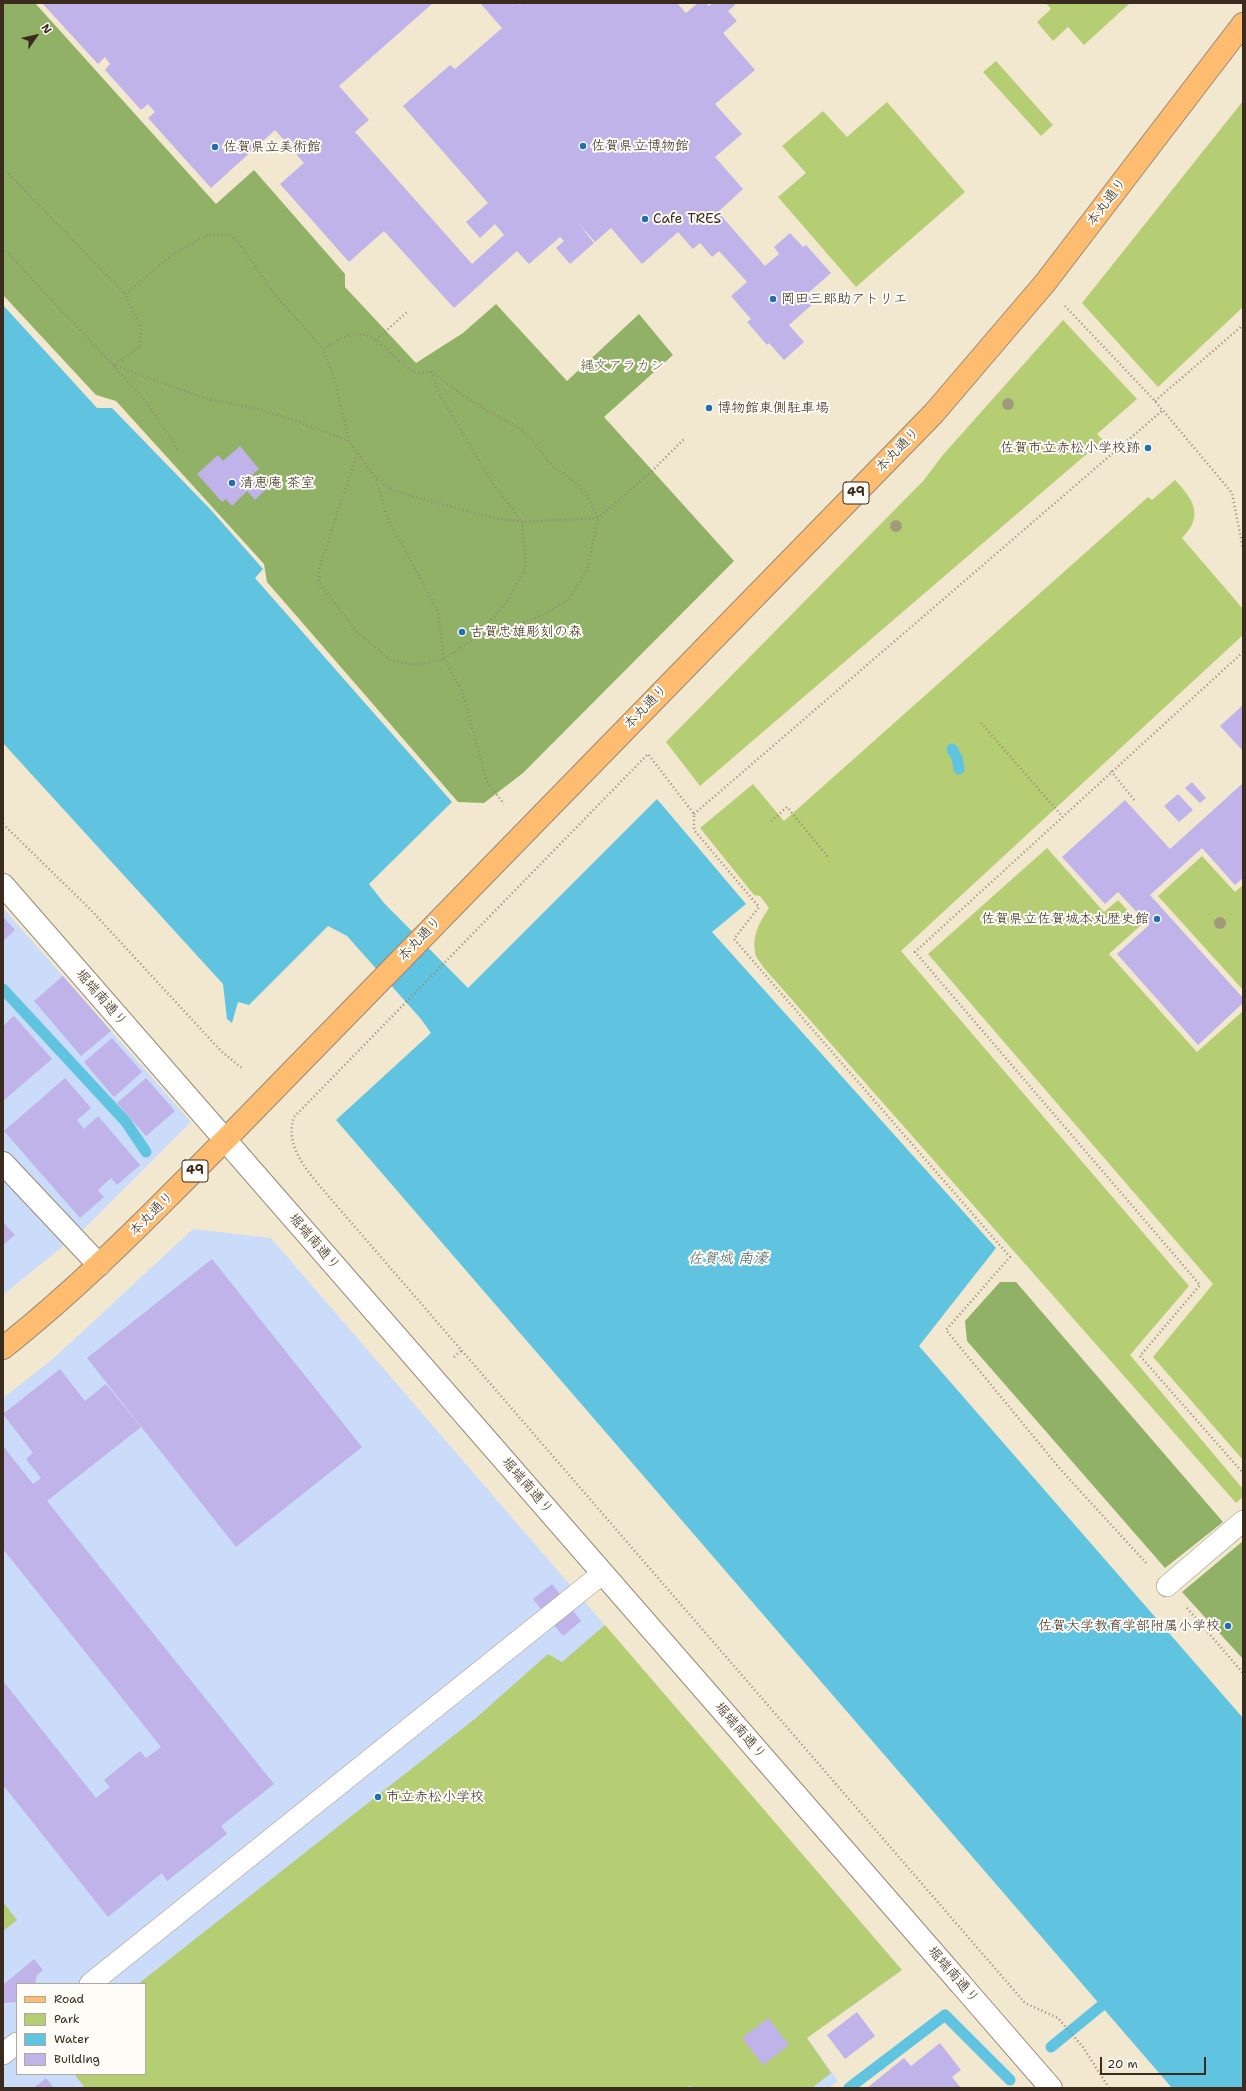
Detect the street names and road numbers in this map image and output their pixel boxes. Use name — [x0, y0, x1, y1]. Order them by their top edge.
street label: 本丸通り — [1083, 175, 1131, 229]
street label: 本丸通り — [873, 424, 923, 476]
road number: 49 — [843, 482, 869, 504]
street label: 本丸通り — [621, 681, 671, 733]
street label: 本丸通り — [395, 913, 445, 965]
street label: 堀端南通り — [72, 966, 130, 1030]
road number: 49 — [182, 1160, 208, 1182]
street label: 本丸通り — [126, 1188, 178, 1240]
street label: 堀端南通り — [285, 1210, 343, 1274]
street label: 堀端南通り — [498, 1454, 556, 1518]
street label: 堀端南通り — [711, 1699, 769, 1763]
street label: 堀端南通り — [924, 1943, 982, 2007]

